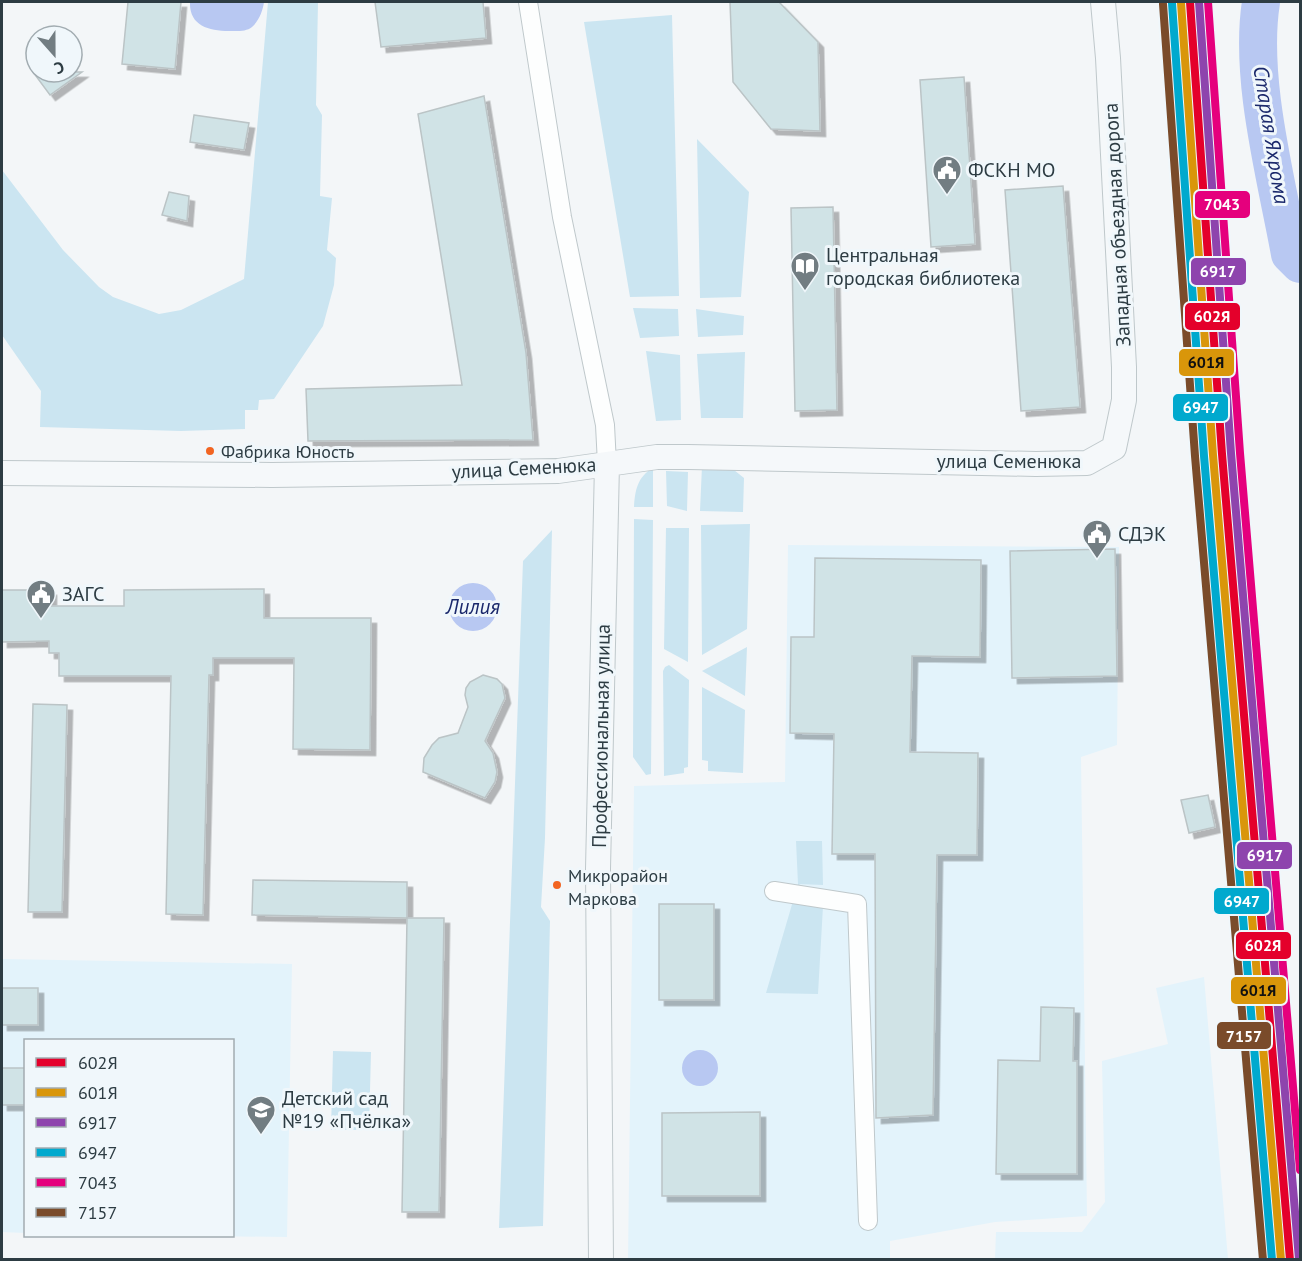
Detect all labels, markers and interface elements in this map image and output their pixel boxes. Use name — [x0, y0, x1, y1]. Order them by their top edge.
north arrow — [24, 24, 84, 84]
text: С — [52, 57, 67, 79]
water label: Старая Яхрома — [1247, 64, 1296, 207]
street label: Западная объездная дорога — [1098, 102, 1136, 348]
public building icon: ФСКН МО — [931, 154, 963, 196]
place label: ФСКН МО — [968, 157, 1056, 183]
line badge: 7043 — [1194, 190, 1251, 219]
text: 7043 — [1204, 194, 1240, 214]
place label: Центральная городская библиотека — [826, 242, 1020, 291]
library icon: Центральная городская библиотека — [789, 250, 821, 292]
line badge: 6917 — [1190, 257, 1247, 286]
text: 6917 — [1200, 261, 1236, 281]
line badge: 602Я — [1184, 302, 1241, 331]
text: 602Я — [1194, 306, 1230, 326]
line badge: 601Я — [1178, 348, 1235, 377]
text: 601Я — [1188, 352, 1224, 372]
line badge: 6947 — [1172, 393, 1229, 422]
text: 6947 — [1183, 397, 1219, 417]
place label: Фабрика Юность — [221, 440, 354, 463]
marker: Фабрика Юность — [204, 445, 216, 457]
street label: улица Семенюка — [937, 448, 1081, 474]
street label: улица Семенюка — [451, 451, 597, 485]
public building icon: СДЭК — [1081, 518, 1113, 560]
place label: СДЭК — [1118, 521, 1166, 547]
public building icon: ЗАГС — [25, 578, 57, 620]
place label: ЗАГС — [62, 581, 104, 607]
water label: Лилия — [445, 593, 500, 620]
street label: Профессиональная улица — [586, 624, 616, 848]
line badge: 6917 — [1236, 841, 1293, 870]
text: 6917 — [1247, 845, 1283, 865]
place label: Микрорайон Маркова — [568, 864, 668, 910]
marker: Микрорайон Маркова — [551, 879, 563, 891]
line badge: 6947 — [1213, 887, 1270, 915]
text: 6947 — [1224, 891, 1260, 911]
line badge: 602Я — [1235, 931, 1292, 960]
text: 602Я — [1245, 935, 1281, 955]
line badge: 601Я — [1230, 976, 1287, 1005]
text: 601Я — [1240, 980, 1276, 1000]
line badge: 7157 — [1216, 1021, 1272, 1050]
text: 7157 — [1226, 1026, 1262, 1046]
legend — [24, 1039, 234, 1237]
text: 602Я — [78, 1051, 118, 1074]
text: 601Я — [78, 1081, 118, 1104]
place label: Детский сад №19 «Пчёлка» — [282, 1085, 411, 1134]
school or university icon: Детский сад №19 «Пчёлка» — [245, 1094, 277, 1136]
text: 6917 — [78, 1111, 117, 1134]
text: 6947 — [78, 1141, 117, 1164]
text: 7043 — [78, 1171, 117, 1194]
text: 7157 — [78, 1201, 117, 1224]

